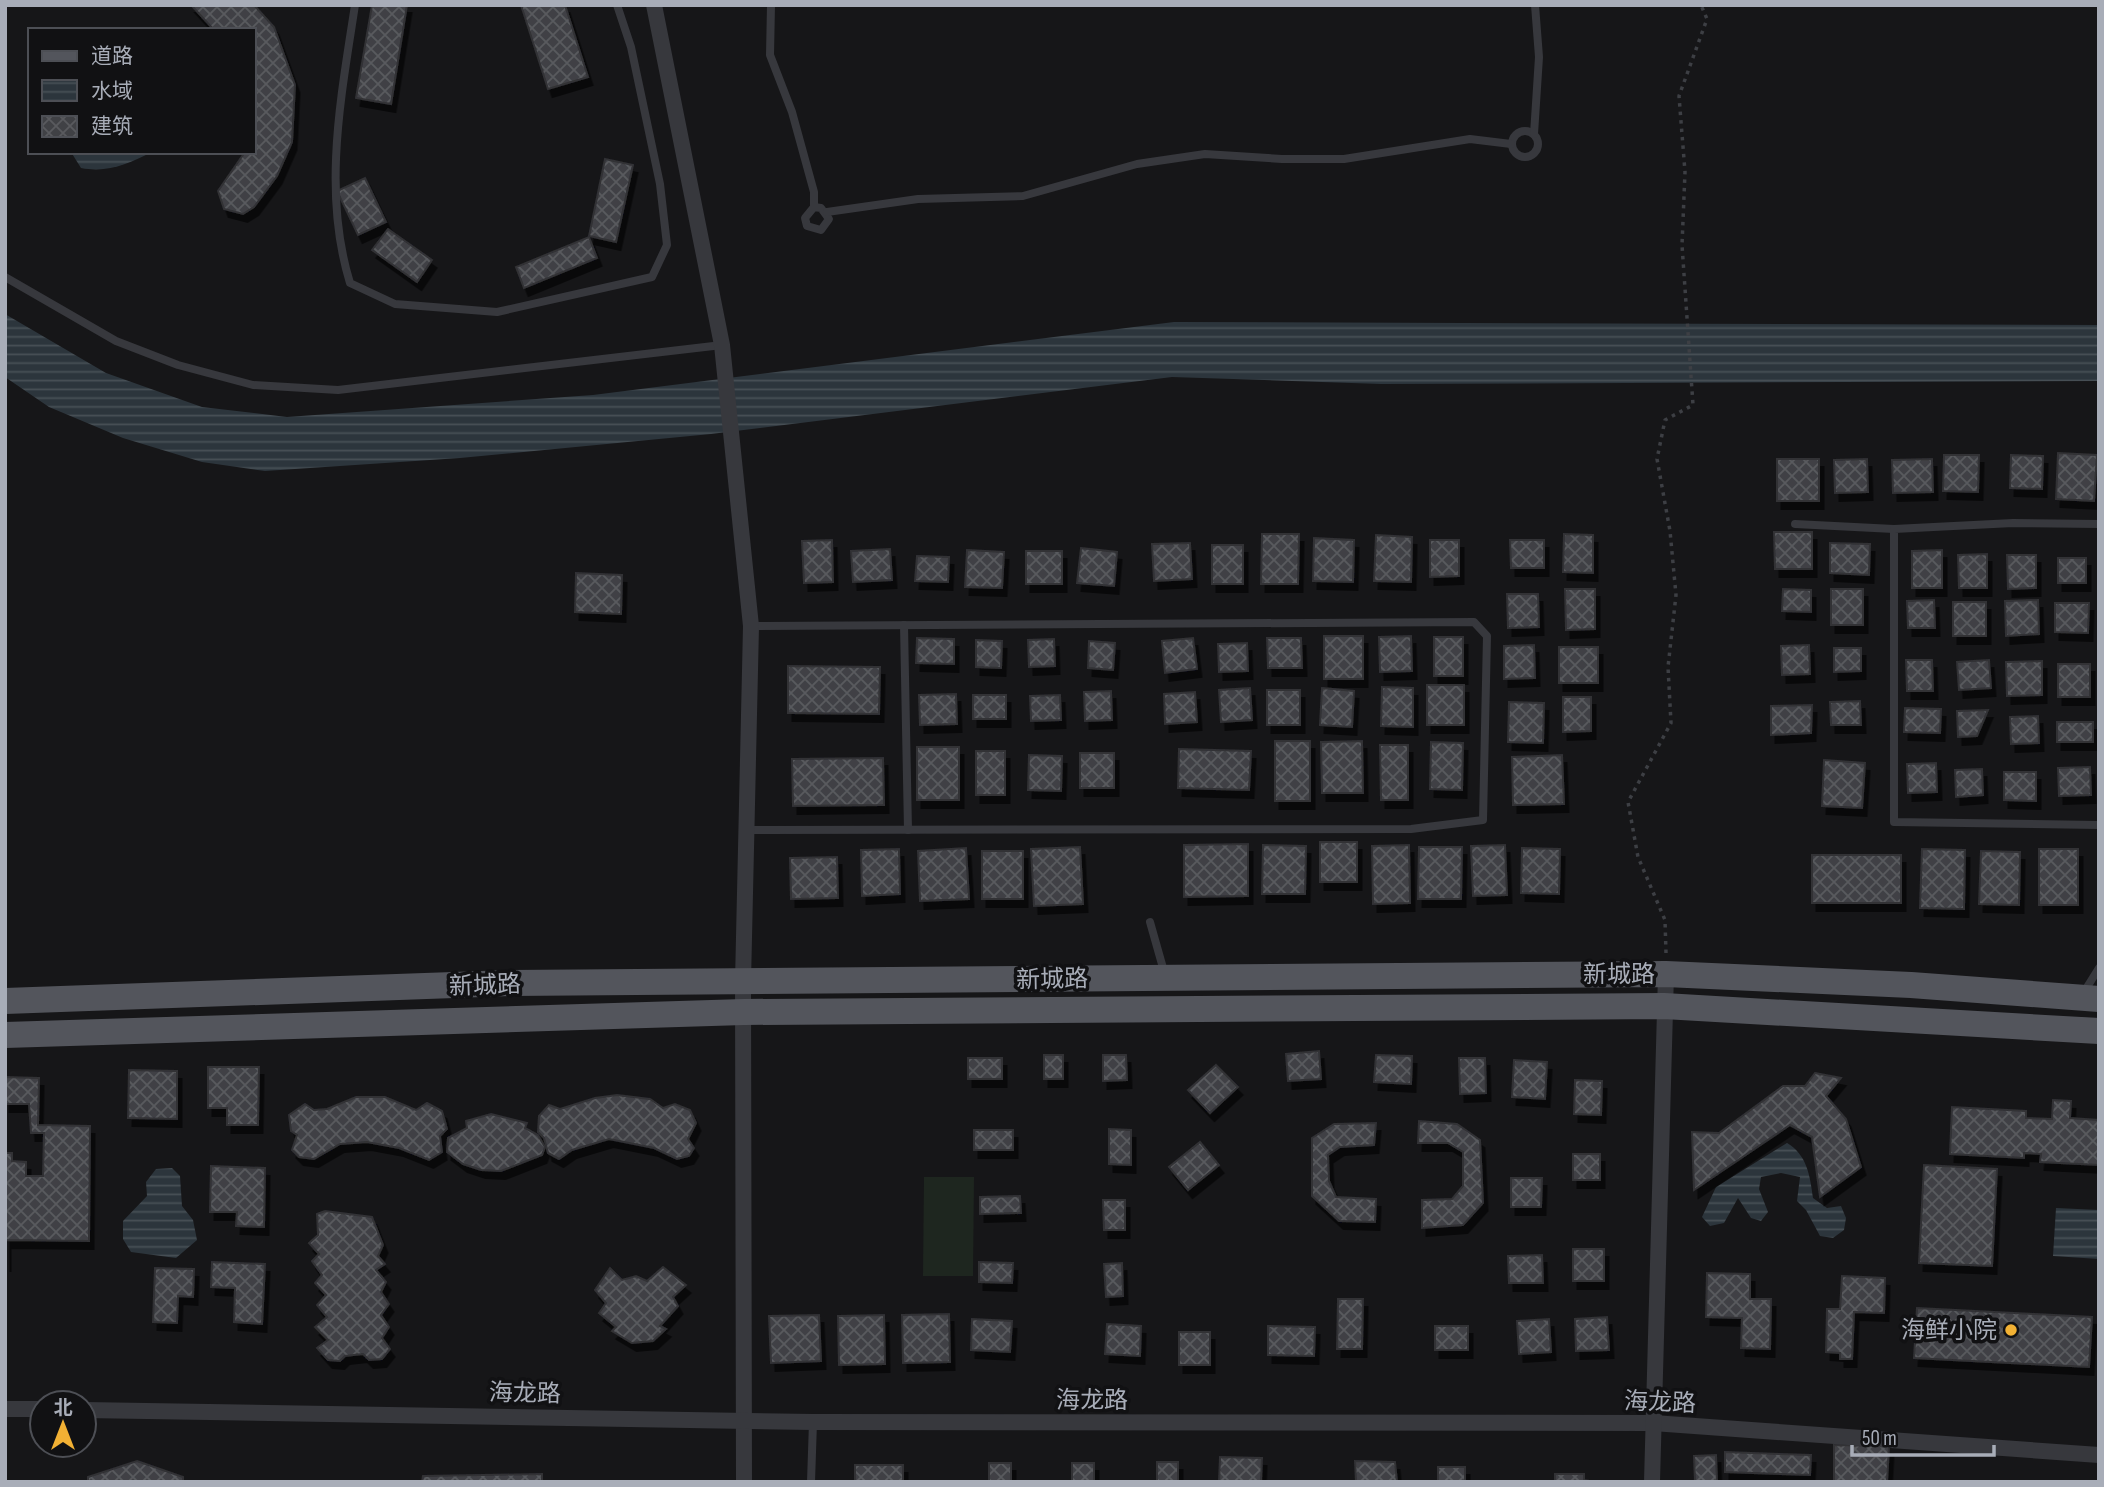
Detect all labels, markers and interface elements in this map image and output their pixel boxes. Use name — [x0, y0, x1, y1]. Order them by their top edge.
legend — [28, 28, 256, 154]
text: 道路 — [91, 44, 133, 69]
text: 水域 — [91, 79, 133, 104]
text: 建筑 — [91, 114, 133, 139]
street label: 新城路 — [1583, 960, 1655, 989]
street label: 新城路 — [1016, 964, 1088, 995]
street label: 新城路 — [449, 970, 522, 1001]
place label: 海鲜小院 — [1901, 1316, 1997, 1345]
marker: 海鲜小院 — [2003, 1322, 2019, 1338]
street label: 海龙路 — [489, 1378, 561, 1409]
street label: 海龙路 — [1056, 1386, 1128, 1415]
street label: 海龙路 — [1623, 1387, 1696, 1418]
north arrow — [28, 1389, 98, 1459]
text: 北 — [53, 1397, 73, 1420]
scale bar — [1852, 1414, 1994, 1458]
text: 50 m — [1862, 1426, 1897, 1451]

